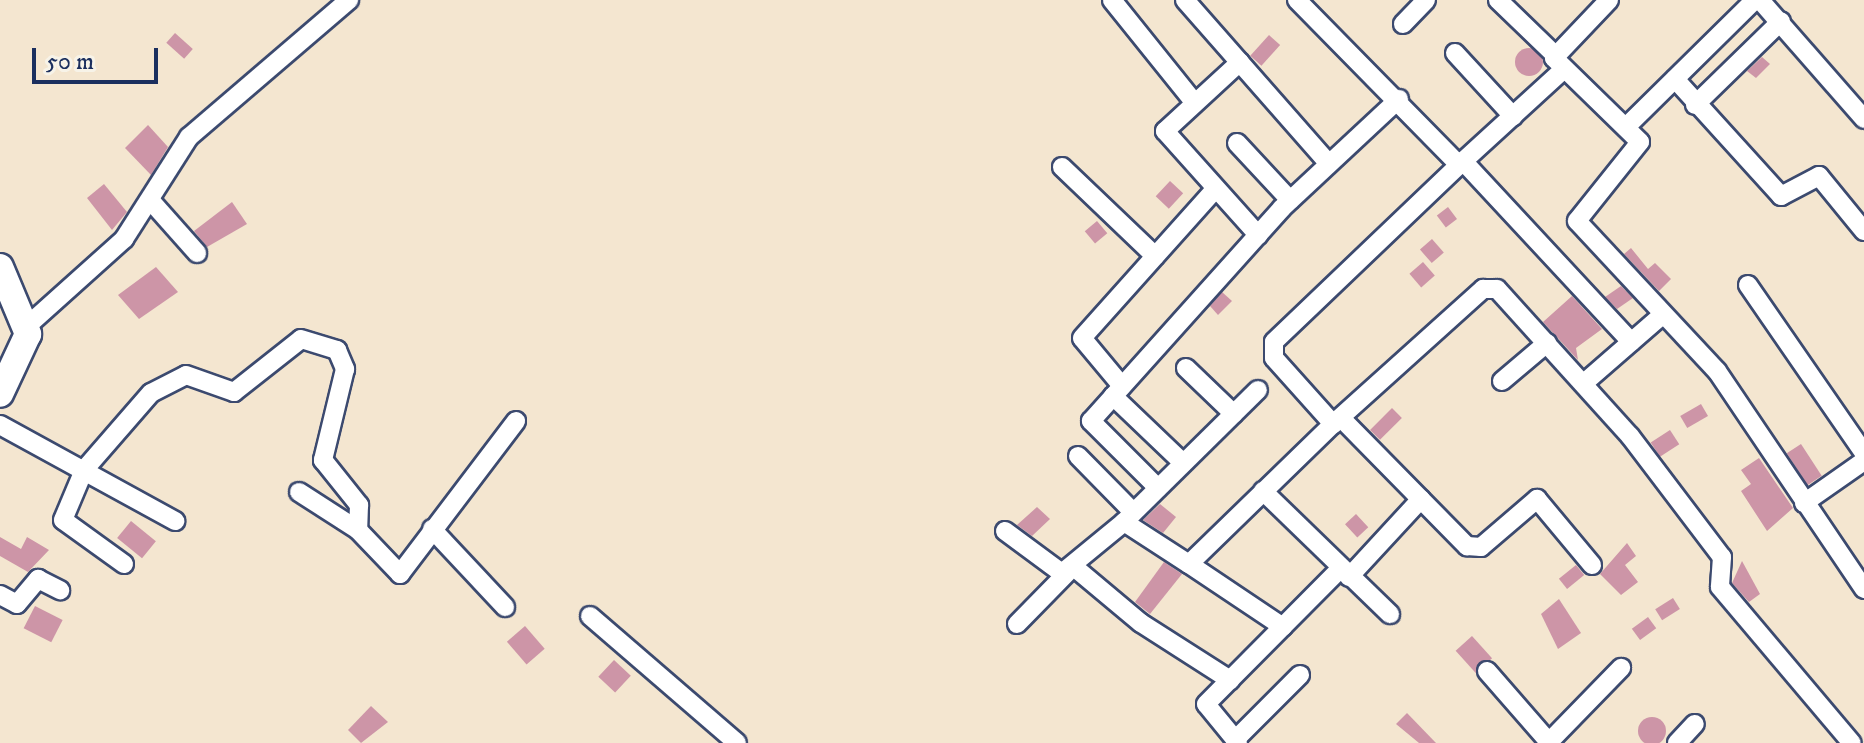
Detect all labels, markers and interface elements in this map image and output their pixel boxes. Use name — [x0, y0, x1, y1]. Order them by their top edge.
scale bar — [36, 32, 162, 82]
text: 50 m — [46, 47, 94, 77]

